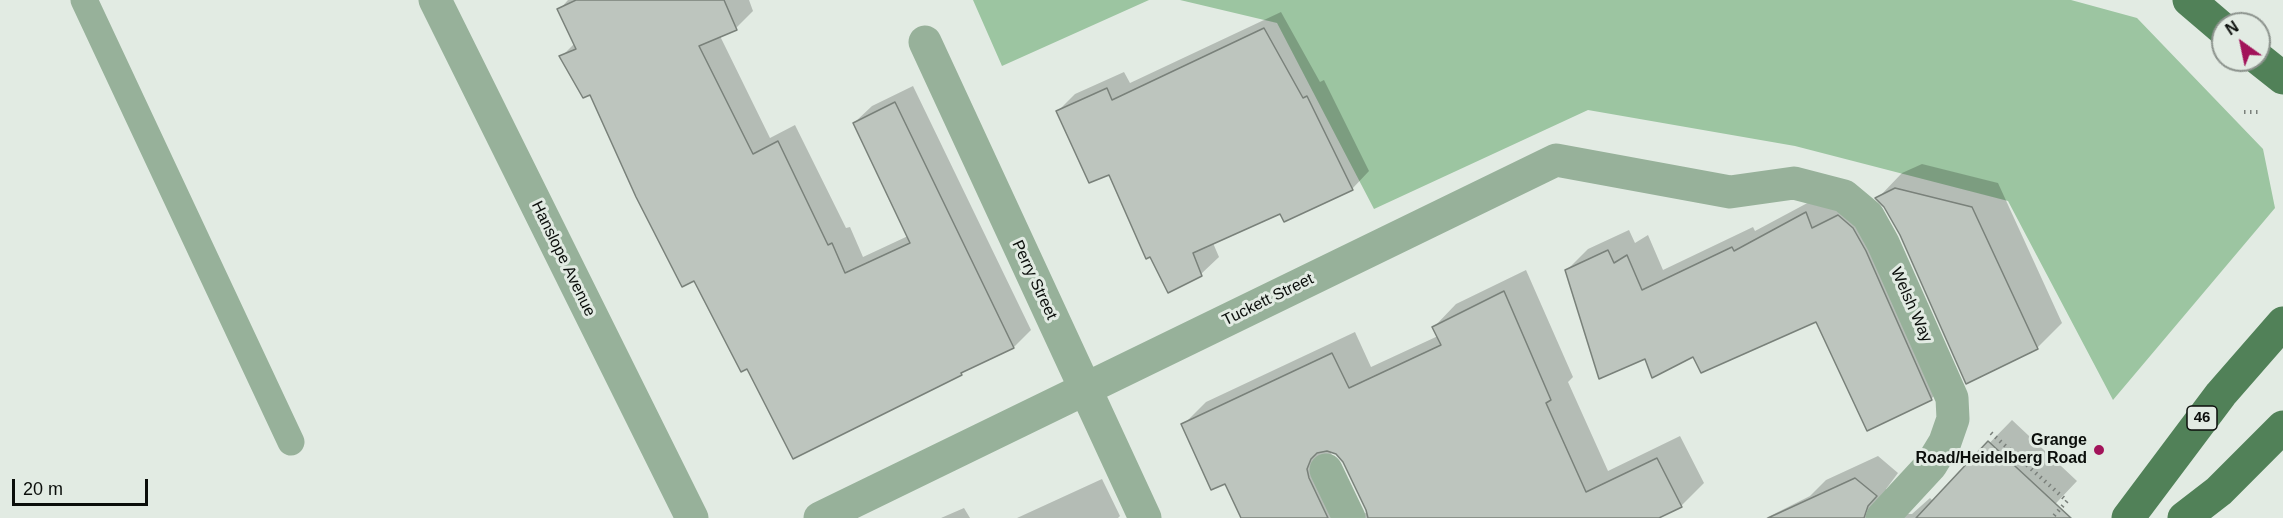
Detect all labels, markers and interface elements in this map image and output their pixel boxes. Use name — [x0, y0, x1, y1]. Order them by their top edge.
north arrow — [2211, 12, 2271, 72]
text: N — [2223, 18, 2241, 38]
street label: Hanslope Avenue — [527, 198, 599, 320]
street label: Perry Street — [1007, 237, 1061, 323]
street label: Welsh Way — [1886, 265, 1936, 345]
street label: Tuckett Street — [1219, 270, 1317, 330]
road number: 46 — [2187, 406, 2217, 430]
place label: Grange Road/Heidelberg Road — [1915, 431, 2087, 469]
marker: Grange Road/Heidelberg Road — [2092, 443, 2106, 457]
scale bar — [15, 467, 152, 505]
text: 20 m — [23, 479, 63, 499]

